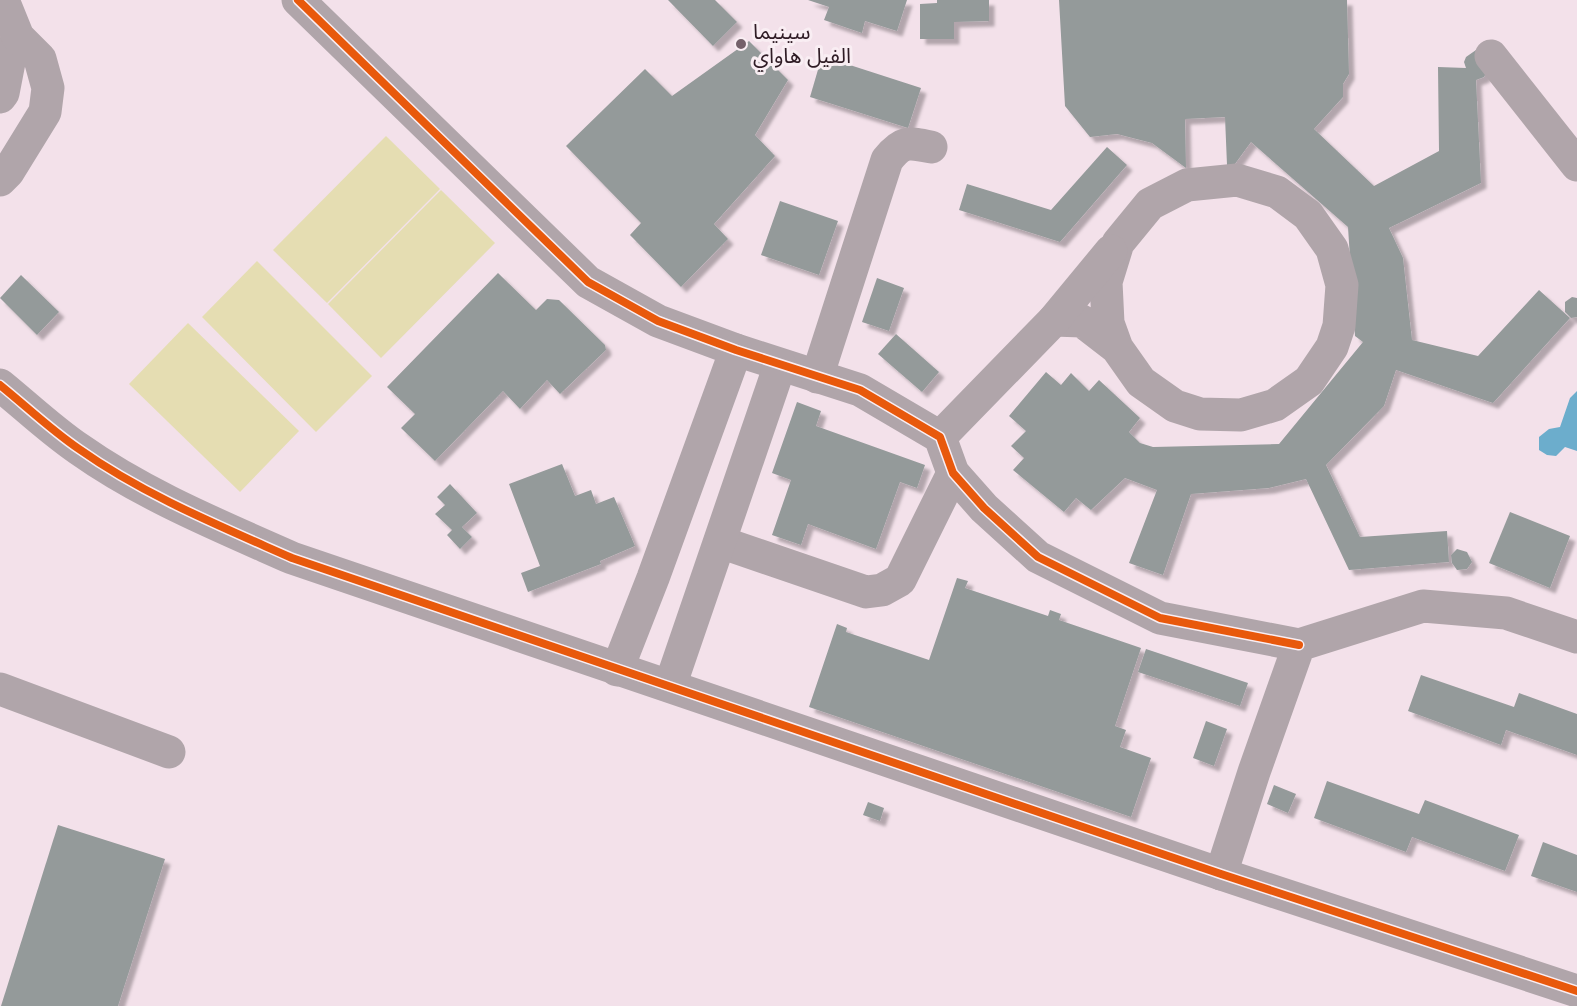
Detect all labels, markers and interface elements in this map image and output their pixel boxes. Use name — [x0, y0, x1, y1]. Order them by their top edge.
place label: سينيما الفيل هاواي — [753, 18, 851, 72]
marker: سينيما الفيل هاواي — [734, 37, 748, 51]

